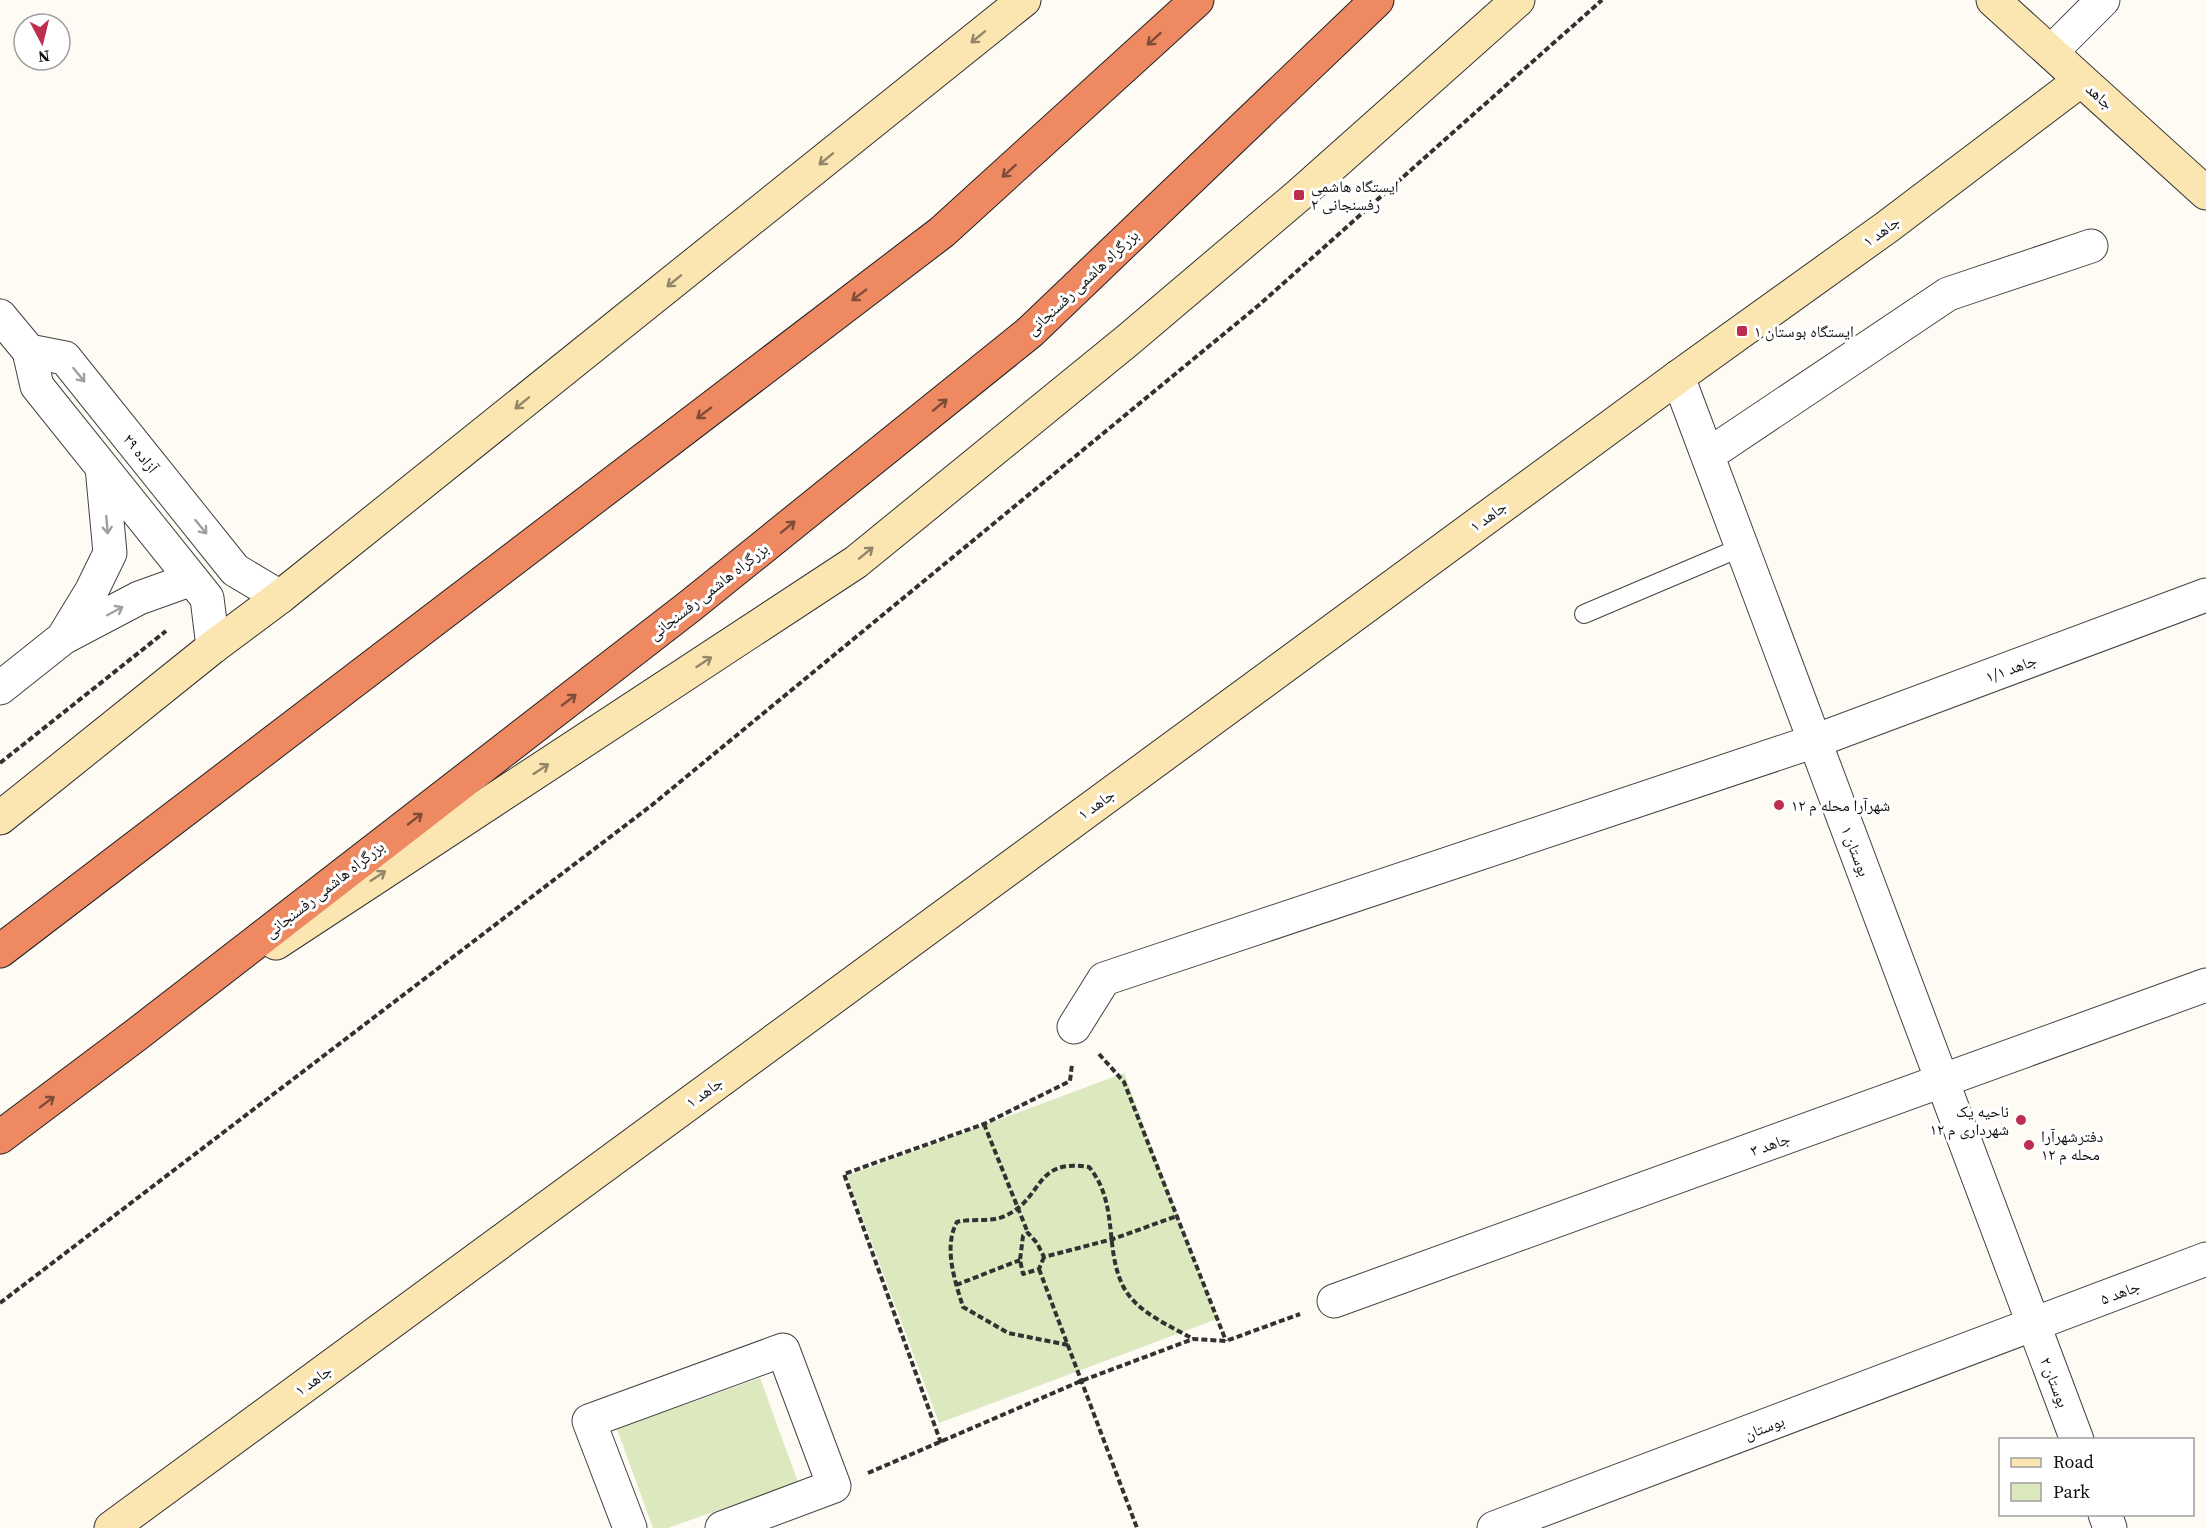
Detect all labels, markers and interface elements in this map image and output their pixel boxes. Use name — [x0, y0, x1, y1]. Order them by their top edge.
north arrow — [12, 12, 72, 72]
one-way arrow — [970, 30, 986, 43]
one-way arrow — [1146, 32, 1161, 46]
text: N — [36, 45, 51, 69]
street label: جاهد — [2082, 78, 2118, 114]
one-way arrow — [818, 152, 834, 165]
one-way arrow — [1002, 163, 1017, 177]
place label: ایستگاه هاشمی رفسنجانی ۲ — [1311, 175, 1399, 215]
marker: ایستگاه هاشمی رفسنجانی ۲ — [1292, 188, 1306, 202]
street label: جاهد ۱ — [1858, 210, 1904, 252]
street label: بزرگراه هاشمی رفسنجانی — [1021, 224, 1143, 340]
one-way arrow — [667, 274, 682, 288]
one-way arrow — [852, 289, 868, 301]
place label: ایستگاه بوستان ۱ — [1754, 320, 1854, 342]
marker: ایستگاه بوستان ۱ — [1735, 324, 1749, 338]
one-way arrow — [72, 367, 85, 383]
one-way arrow — [514, 397, 530, 410]
one-way arrow — [932, 398, 948, 411]
one-way arrow — [697, 407, 713, 420]
street label: آزاده ۲۹ — [118, 429, 164, 478]
street label: جاهد ۱ — [1465, 495, 1511, 537]
one-way arrow — [102, 515, 113, 535]
one-way arrow — [194, 519, 207, 535]
one-way arrow — [780, 521, 796, 534]
street label: بزرگراه هاشمی رفسنجانی — [643, 537, 773, 645]
one-way arrow — [858, 547, 874, 560]
one-way arrow — [105, 604, 123, 616]
street label: جاهد ۱/۱ — [1982, 649, 2040, 687]
one-way arrow — [695, 655, 712, 667]
one-way arrow — [561, 693, 577, 706]
one-way arrow — [532, 763, 549, 775]
street label: جاهد ۱ — [1073, 783, 1119, 825]
place label: شهرآرا محله م ۱۲ — [1791, 794, 1890, 816]
marker: شهرآرا محله م ۱۲ — [1772, 798, 1786, 812]
one-way arrow — [407, 813, 423, 826]
street label: بوستان ۱ — [1836, 823, 1876, 879]
street label: بزرگراه هاشمی رفسنجانی — [259, 835, 389, 943]
one-way arrow — [369, 870, 386, 882]
street label: جاهد ۱ — [681, 1071, 727, 1113]
one-way arrow — [38, 1095, 54, 1108]
place label: ناحیه یک شهرداری م ۱۲ — [1930, 1100, 2009, 1140]
marker: ناحیه یک شهرداری م ۱۲ — [2014, 1113, 2028, 1127]
place label: دفترشهرآرا محله م ۱۲ — [2041, 1125, 2103, 1165]
street label: جاهد ۳ — [1747, 1127, 1793, 1161]
marker: دفترشهرآرا محله م ۱۲ — [2022, 1138, 2036, 1152]
street label: جاهد ۵ — [2097, 1274, 2143, 1310]
street label: بوستان ۲ — [2035, 1354, 2075, 1410]
street label: جاهد ۱ — [290, 1359, 336, 1401]
street label: بوستان — [1741, 1409, 1787, 1445]
legend — [1999, 1438, 2194, 1516]
text: Road — [2053, 1449, 2094, 1474]
text: Park — [2053, 1479, 2090, 1504]

